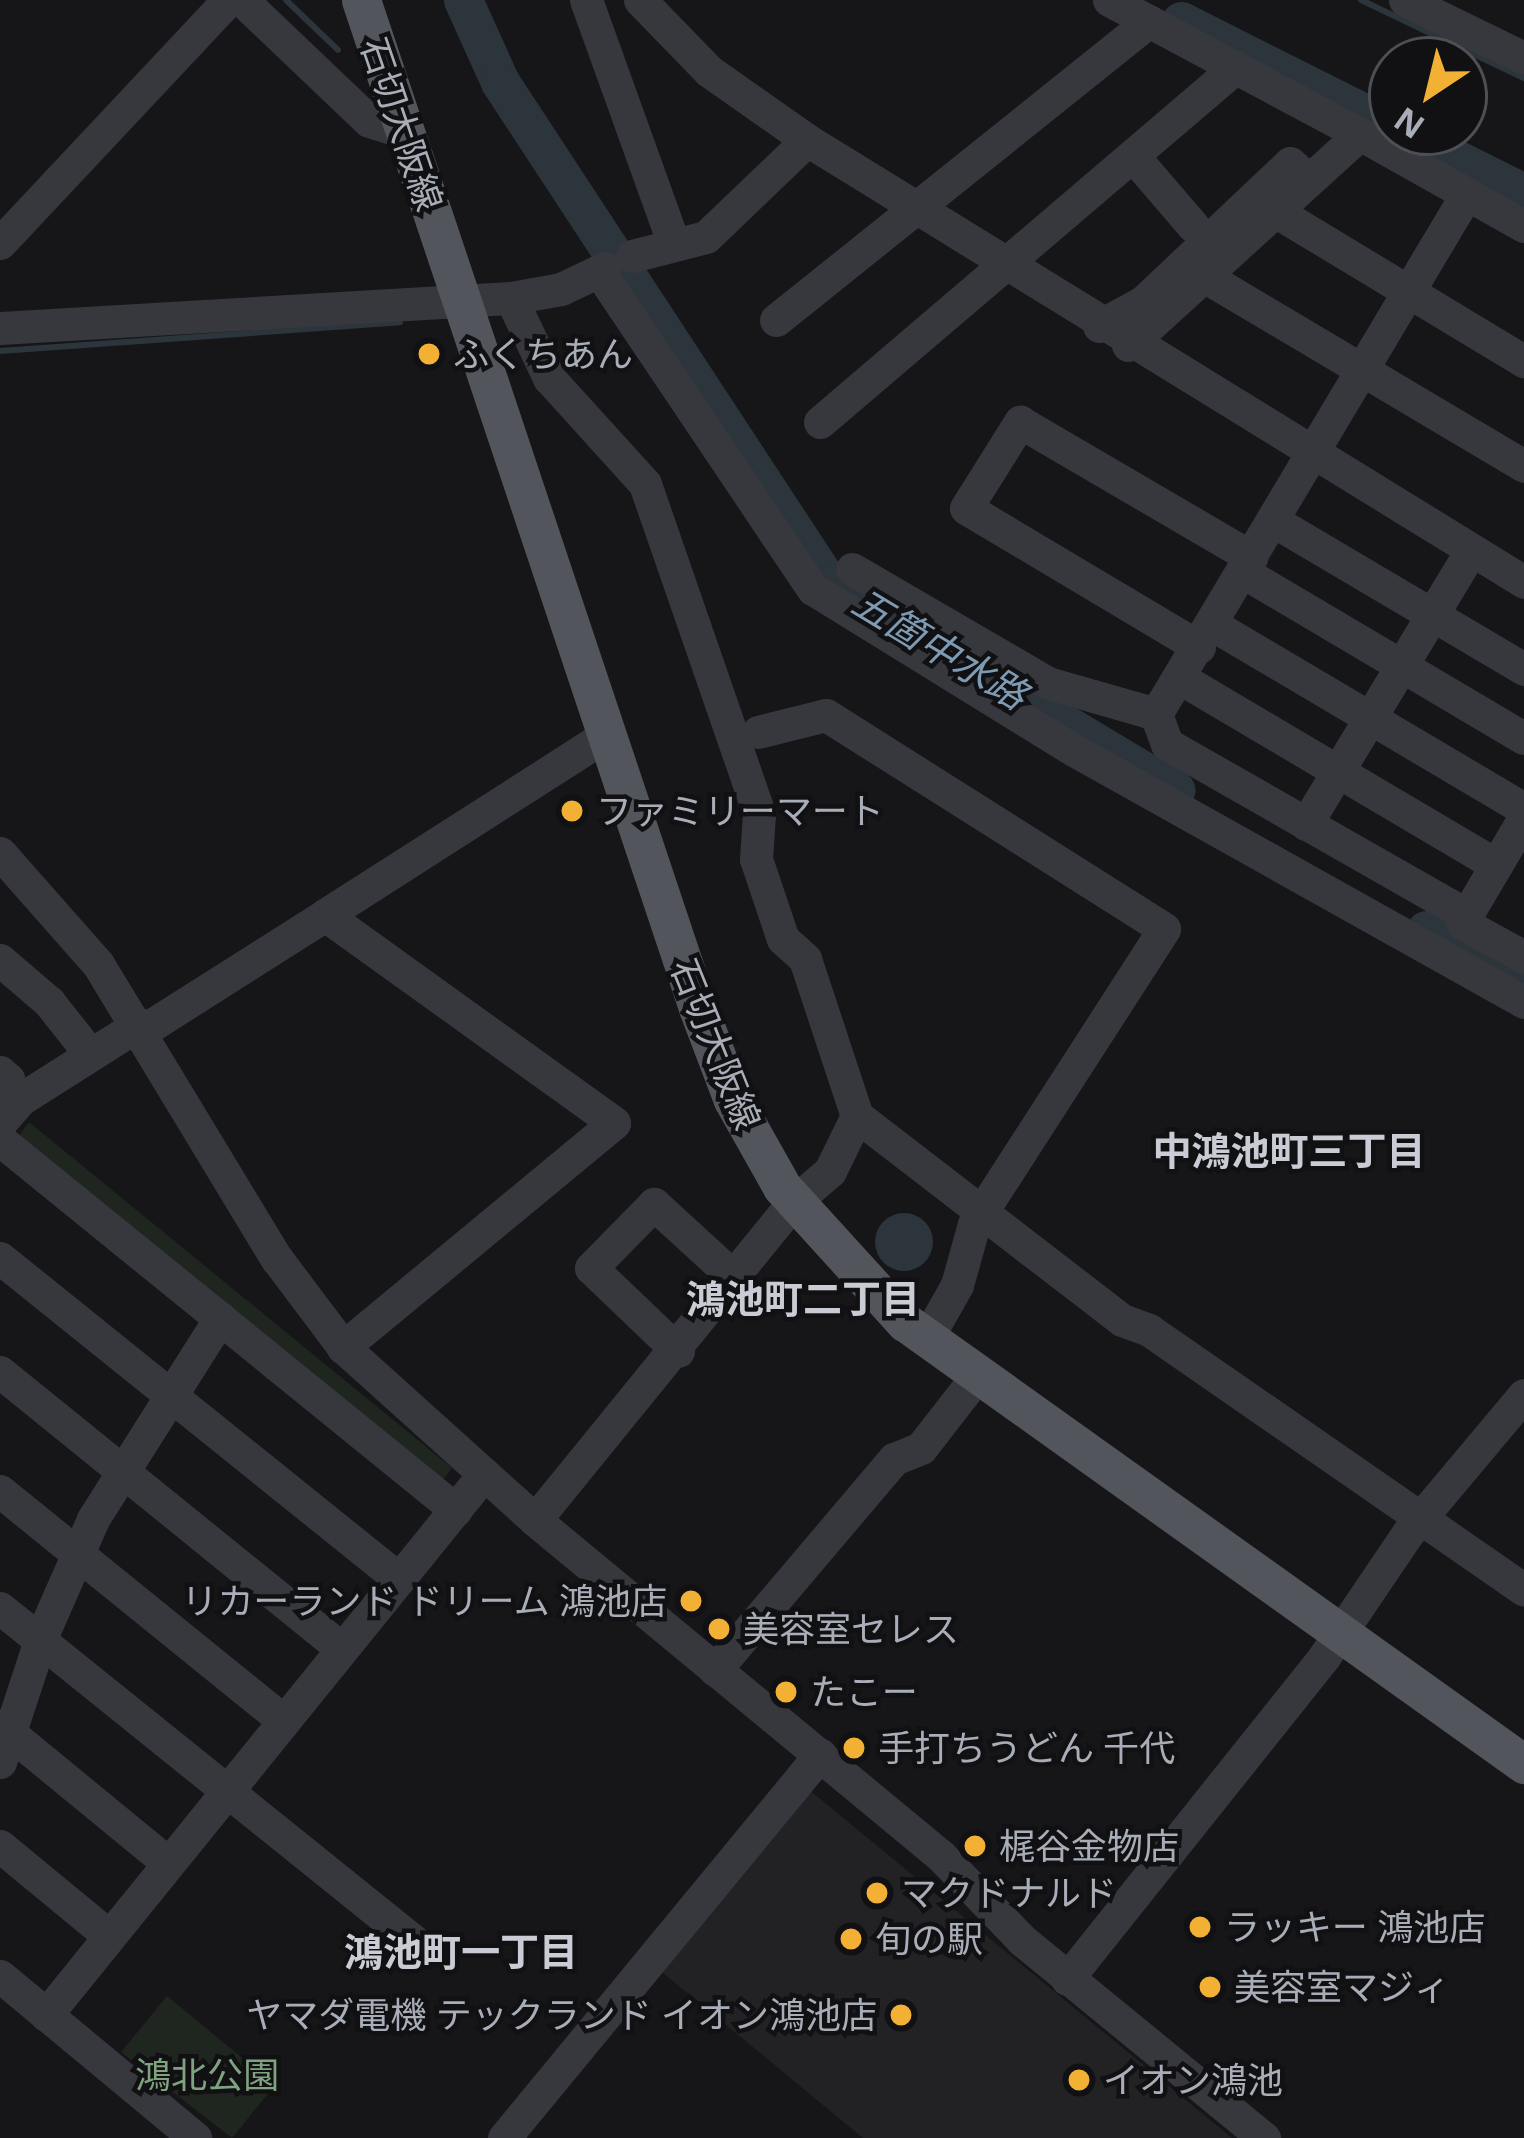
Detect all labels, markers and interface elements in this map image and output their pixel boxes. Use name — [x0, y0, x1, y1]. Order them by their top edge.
street label: 石切大阪線 — [352, 32, 452, 216]
north arrow — [1368, 36, 1488, 156]
text: N — [1385, 97, 1433, 150]
place label: ふくちあん — [453, 332, 633, 376]
marker: ふくちあん — [416, 341, 442, 367]
water label: 五箇中水路 — [844, 578, 1036, 718]
place label: ファミリーマート — [596, 789, 884, 833]
marker: ファミリーマート — [559, 798, 585, 824]
street label: 石切大阪線 — [662, 952, 770, 1136]
district label: 中鴻池町三丁目 — [1153, 1127, 1425, 1173]
district label: 鴻池町二丁目 — [686, 1275, 920, 1321]
place label: リカーランド ドリーム 鴻池店 — [180, 1579, 667, 1623]
marker: リカーランド ドリーム 鴻池店 — [678, 1588, 704, 1614]
place label: 美容室セレス — [743, 1607, 959, 1651]
marker: 美容室セレス — [706, 1616, 732, 1642]
place label: たこー — [810, 1670, 918, 1714]
marker: たこー — [773, 1679, 799, 1705]
place label: 手打ちうどん 千代 — [878, 1726, 1175, 1770]
marker: 手打ちうどん 千代 — [841, 1735, 867, 1761]
place label: 梶谷金物店 — [999, 1824, 1179, 1868]
marker: 梶谷金物店 — [962, 1833, 988, 1859]
place label: マクドナルド — [901, 1871, 1117, 1915]
marker: マクドナルド — [864, 1880, 890, 1906]
place label: ラッキー 鴻池店 — [1224, 1905, 1485, 1949]
marker: ラッキー 鴻池店 — [1187, 1914, 1213, 1940]
place label: 旬の駅 — [875, 1917, 983, 1961]
marker: 旬の駅 — [838, 1926, 864, 1952]
district label: 鴻池町一丁目 — [344, 1928, 578, 1974]
place label: 美容室マジィ — [1234, 1965, 1450, 2009]
marker: 美容室マジィ — [1197, 1974, 1223, 2000]
place label: ヤマダ電機 テックランド イオン鴻池店 — [246, 1993, 877, 2037]
marker: ヤマダ電機 テックランド イオン鴻池店 — [888, 2002, 914, 2028]
park label: 鴻北公園 — [135, 2053, 279, 2097]
place label: イオン鴻池 — [1103, 2058, 1283, 2102]
marker: イオン鴻池 — [1066, 2067, 1092, 2093]

